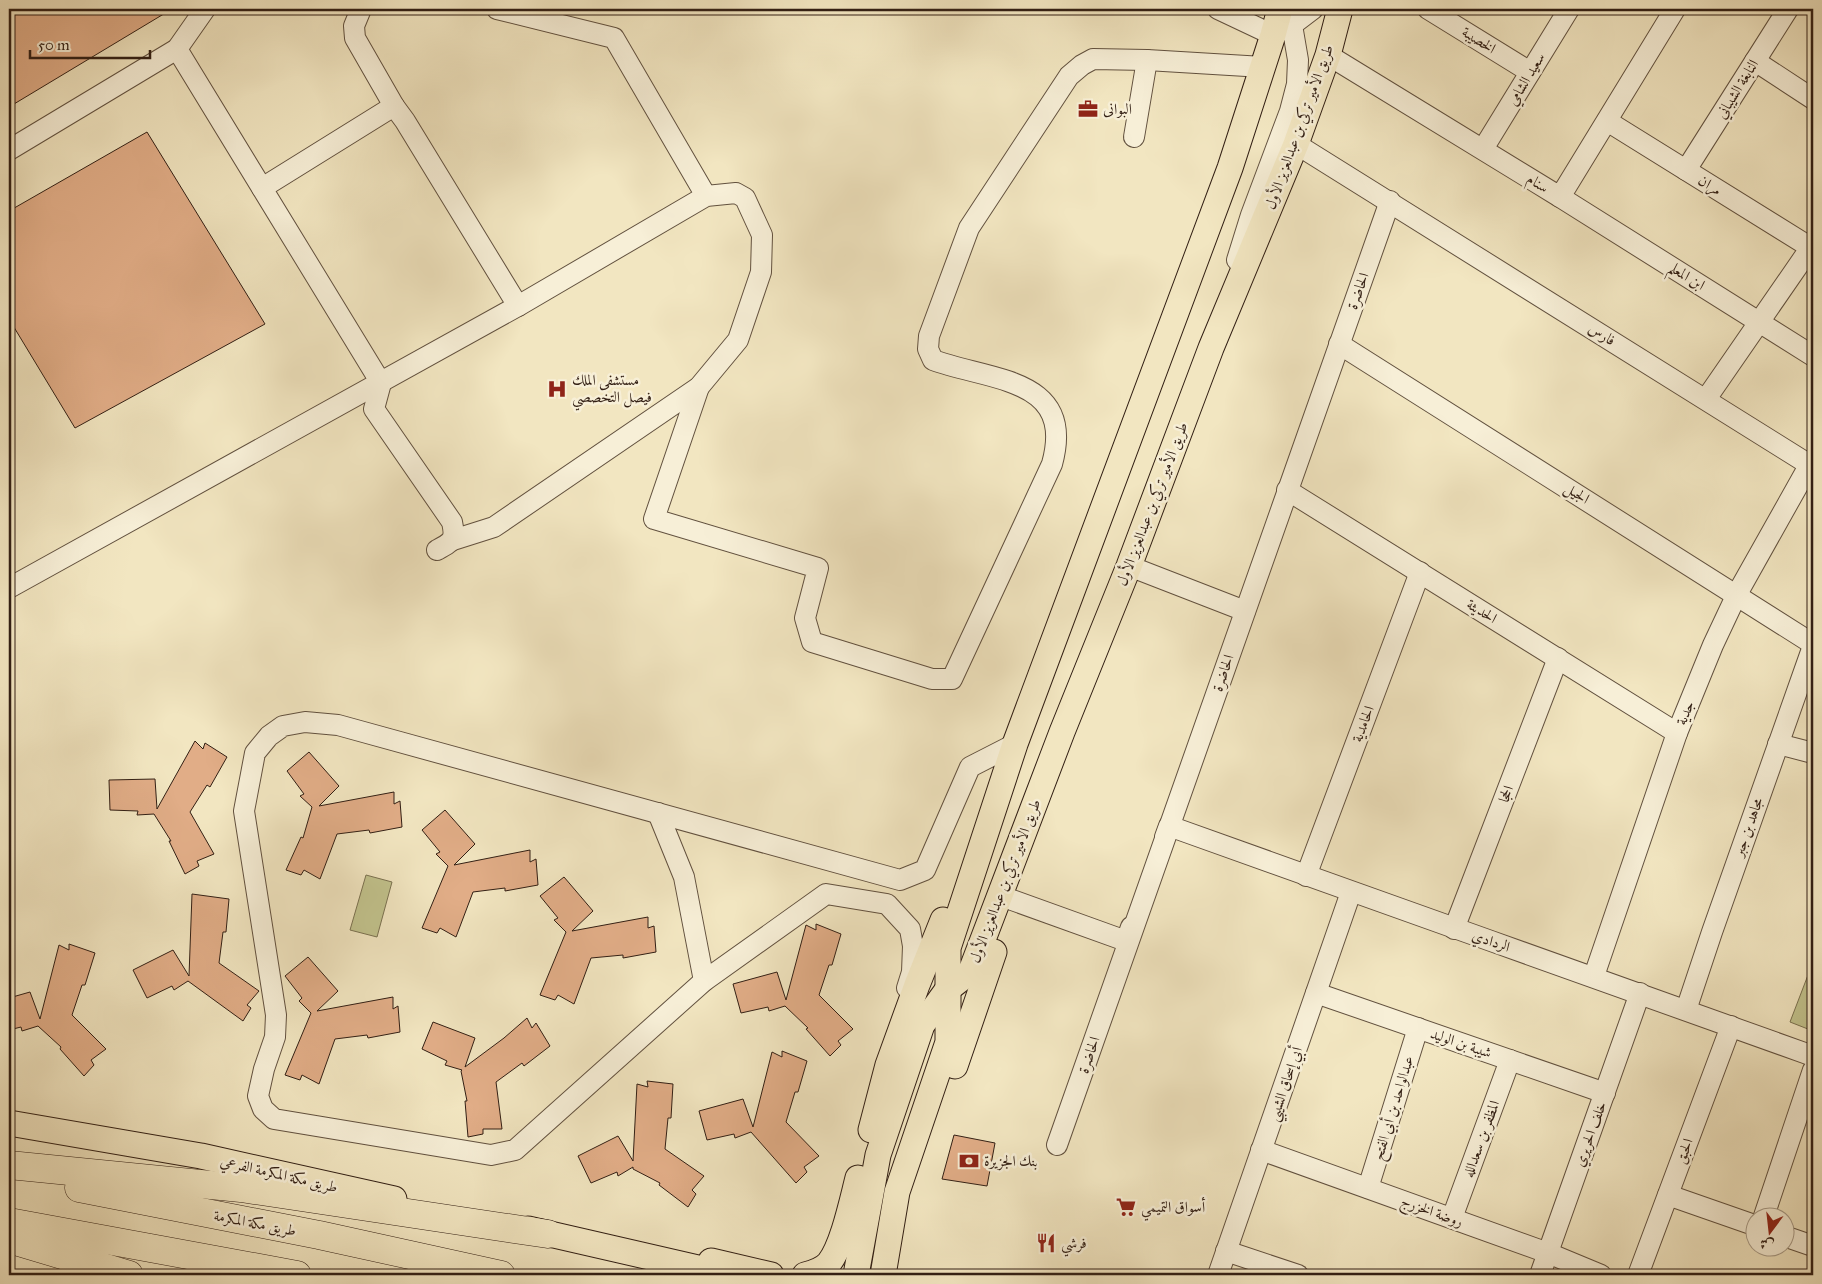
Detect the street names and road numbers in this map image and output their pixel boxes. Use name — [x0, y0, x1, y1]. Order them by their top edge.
street label: الخصيبة — [1459, 23, 1499, 57]
street label: طريق الأمير تركي بن عبدالعزيز الأول — [1259, 41, 1340, 213]
street label: سعيد الشامي — [1503, 49, 1551, 110]
street label: النابغة الشيباني — [1712, 56, 1765, 124]
street label: سنام — [1522, 169, 1552, 200]
street label: مران — [1694, 171, 1725, 201]
street label: ابن المعلم — [1663, 258, 1708, 299]
street label: الحاضرة — [1343, 270, 1374, 312]
street label: فارس — [1585, 319, 1619, 349]
street label: طريق الأمير تركي بن عبدالعزيز الأول — [1111, 419, 1194, 590]
street label: الجيل — [1560, 478, 1593, 509]
street label: الحديثة — [1463, 595, 1501, 628]
street label: الحاضرة — [1208, 652, 1239, 694]
street label: جدية — [1672, 698, 1698, 728]
street label: الحامدية — [1348, 703, 1378, 745]
street label: الحجا — [1495, 783, 1517, 805]
street label: مجاهد بن جبر — [1728, 795, 1767, 861]
street label: طريق الأمير تركي بن عبدالعزيز الأول — [964, 796, 1047, 967]
street label: الردادي — [1469, 926, 1512, 959]
street label: شيبة بن الوليد — [1428, 1024, 1494, 1062]
street label: الحاضرة — [1074, 1034, 1105, 1076]
street label: أبي إسحاق الشيبي — [1262, 1043, 1311, 1125]
street label: عبدالواحد بن أبي الفتح — [1367, 1053, 1422, 1164]
street label: المظفر بن سعدالله — [1459, 1098, 1504, 1180]
street label: خلف الحريري — [1570, 1099, 1613, 1170]
street label: الحبق — [1671, 1136, 1697, 1166]
street label: طريق مكة المكرمة الفرعي — [218, 1152, 339, 1199]
street label: روضة الخزرج — [1397, 1191, 1466, 1234]
street label: طريق مكة المكرمة — [212, 1206, 298, 1241]

